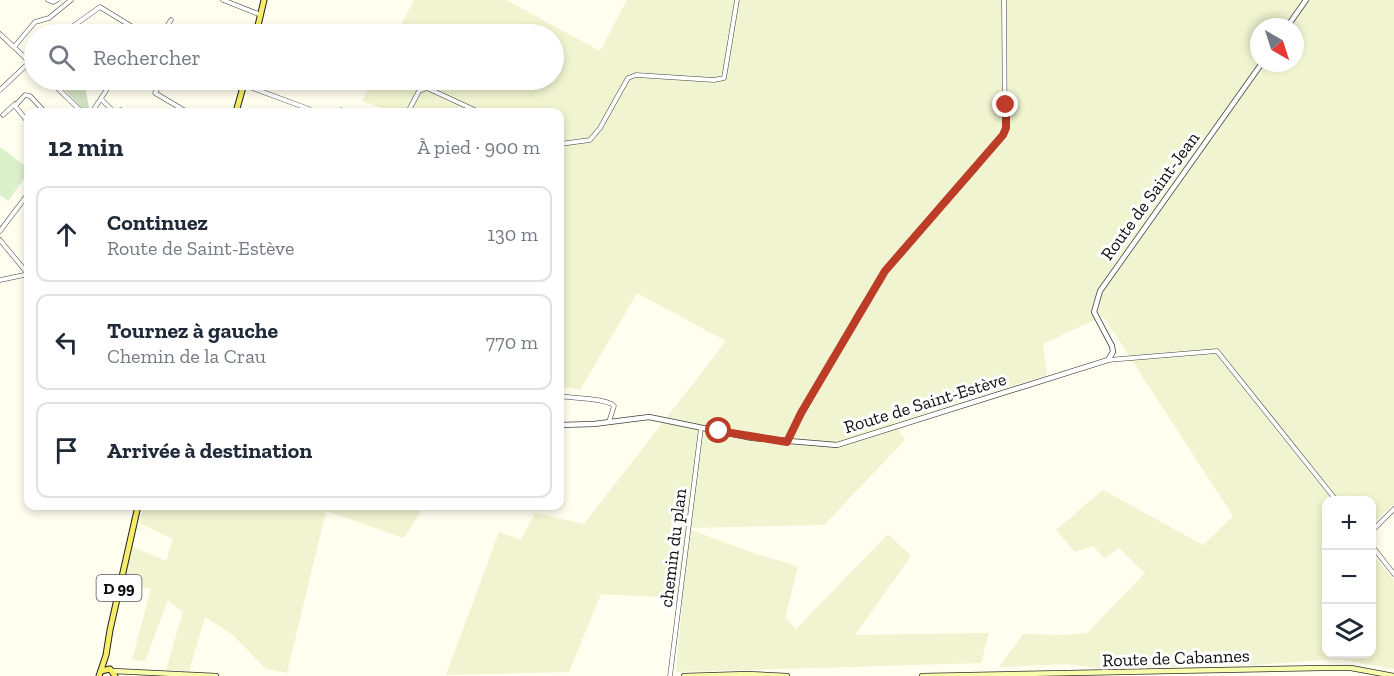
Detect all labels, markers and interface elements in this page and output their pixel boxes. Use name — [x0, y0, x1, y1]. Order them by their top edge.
north arrow — [1250, 18, 1304, 72]
search box — [24, 24, 564, 90]
icon: search — [45, 41, 78, 74]
text: Rechercher — [93, 44, 201, 71]
route end — [992, 91, 1018, 117]
street label: Route de Saint-Jean — [1096, 127, 1204, 265]
text: 12 min — [48, 131, 123, 163]
text: À pied · 900 m — [417, 135, 540, 159]
text: Continuez — [107, 209, 208, 236]
icon: ahead — [50, 218, 83, 251]
text: 130 m — [487, 222, 538, 246]
text: Route de Saint-Estève — [107, 236, 294, 260]
text: Tournez à gauche — [107, 317, 278, 344]
icon: left — [50, 326, 83, 359]
text: 770 m — [486, 330, 538, 354]
text: Chemin de la Crau — [107, 344, 266, 368]
street label: Route de Saint-Estève — [841, 368, 1009, 438]
route start — [705, 417, 731, 443]
icon: arrive — [50, 434, 83, 467]
text: Arrivée à destination — [107, 437, 312, 464]
street label: chemin du plan — [655, 487, 691, 609]
map controls — [1322, 496, 1376, 658]
button: + — [1322, 496, 1376, 550]
button: − — [1322, 550, 1376, 604]
road number: D 99 — [96, 575, 142, 601]
button: layers — [1322, 604, 1376, 658]
street label: Route de Cabannes — [1102, 644, 1250, 672]

